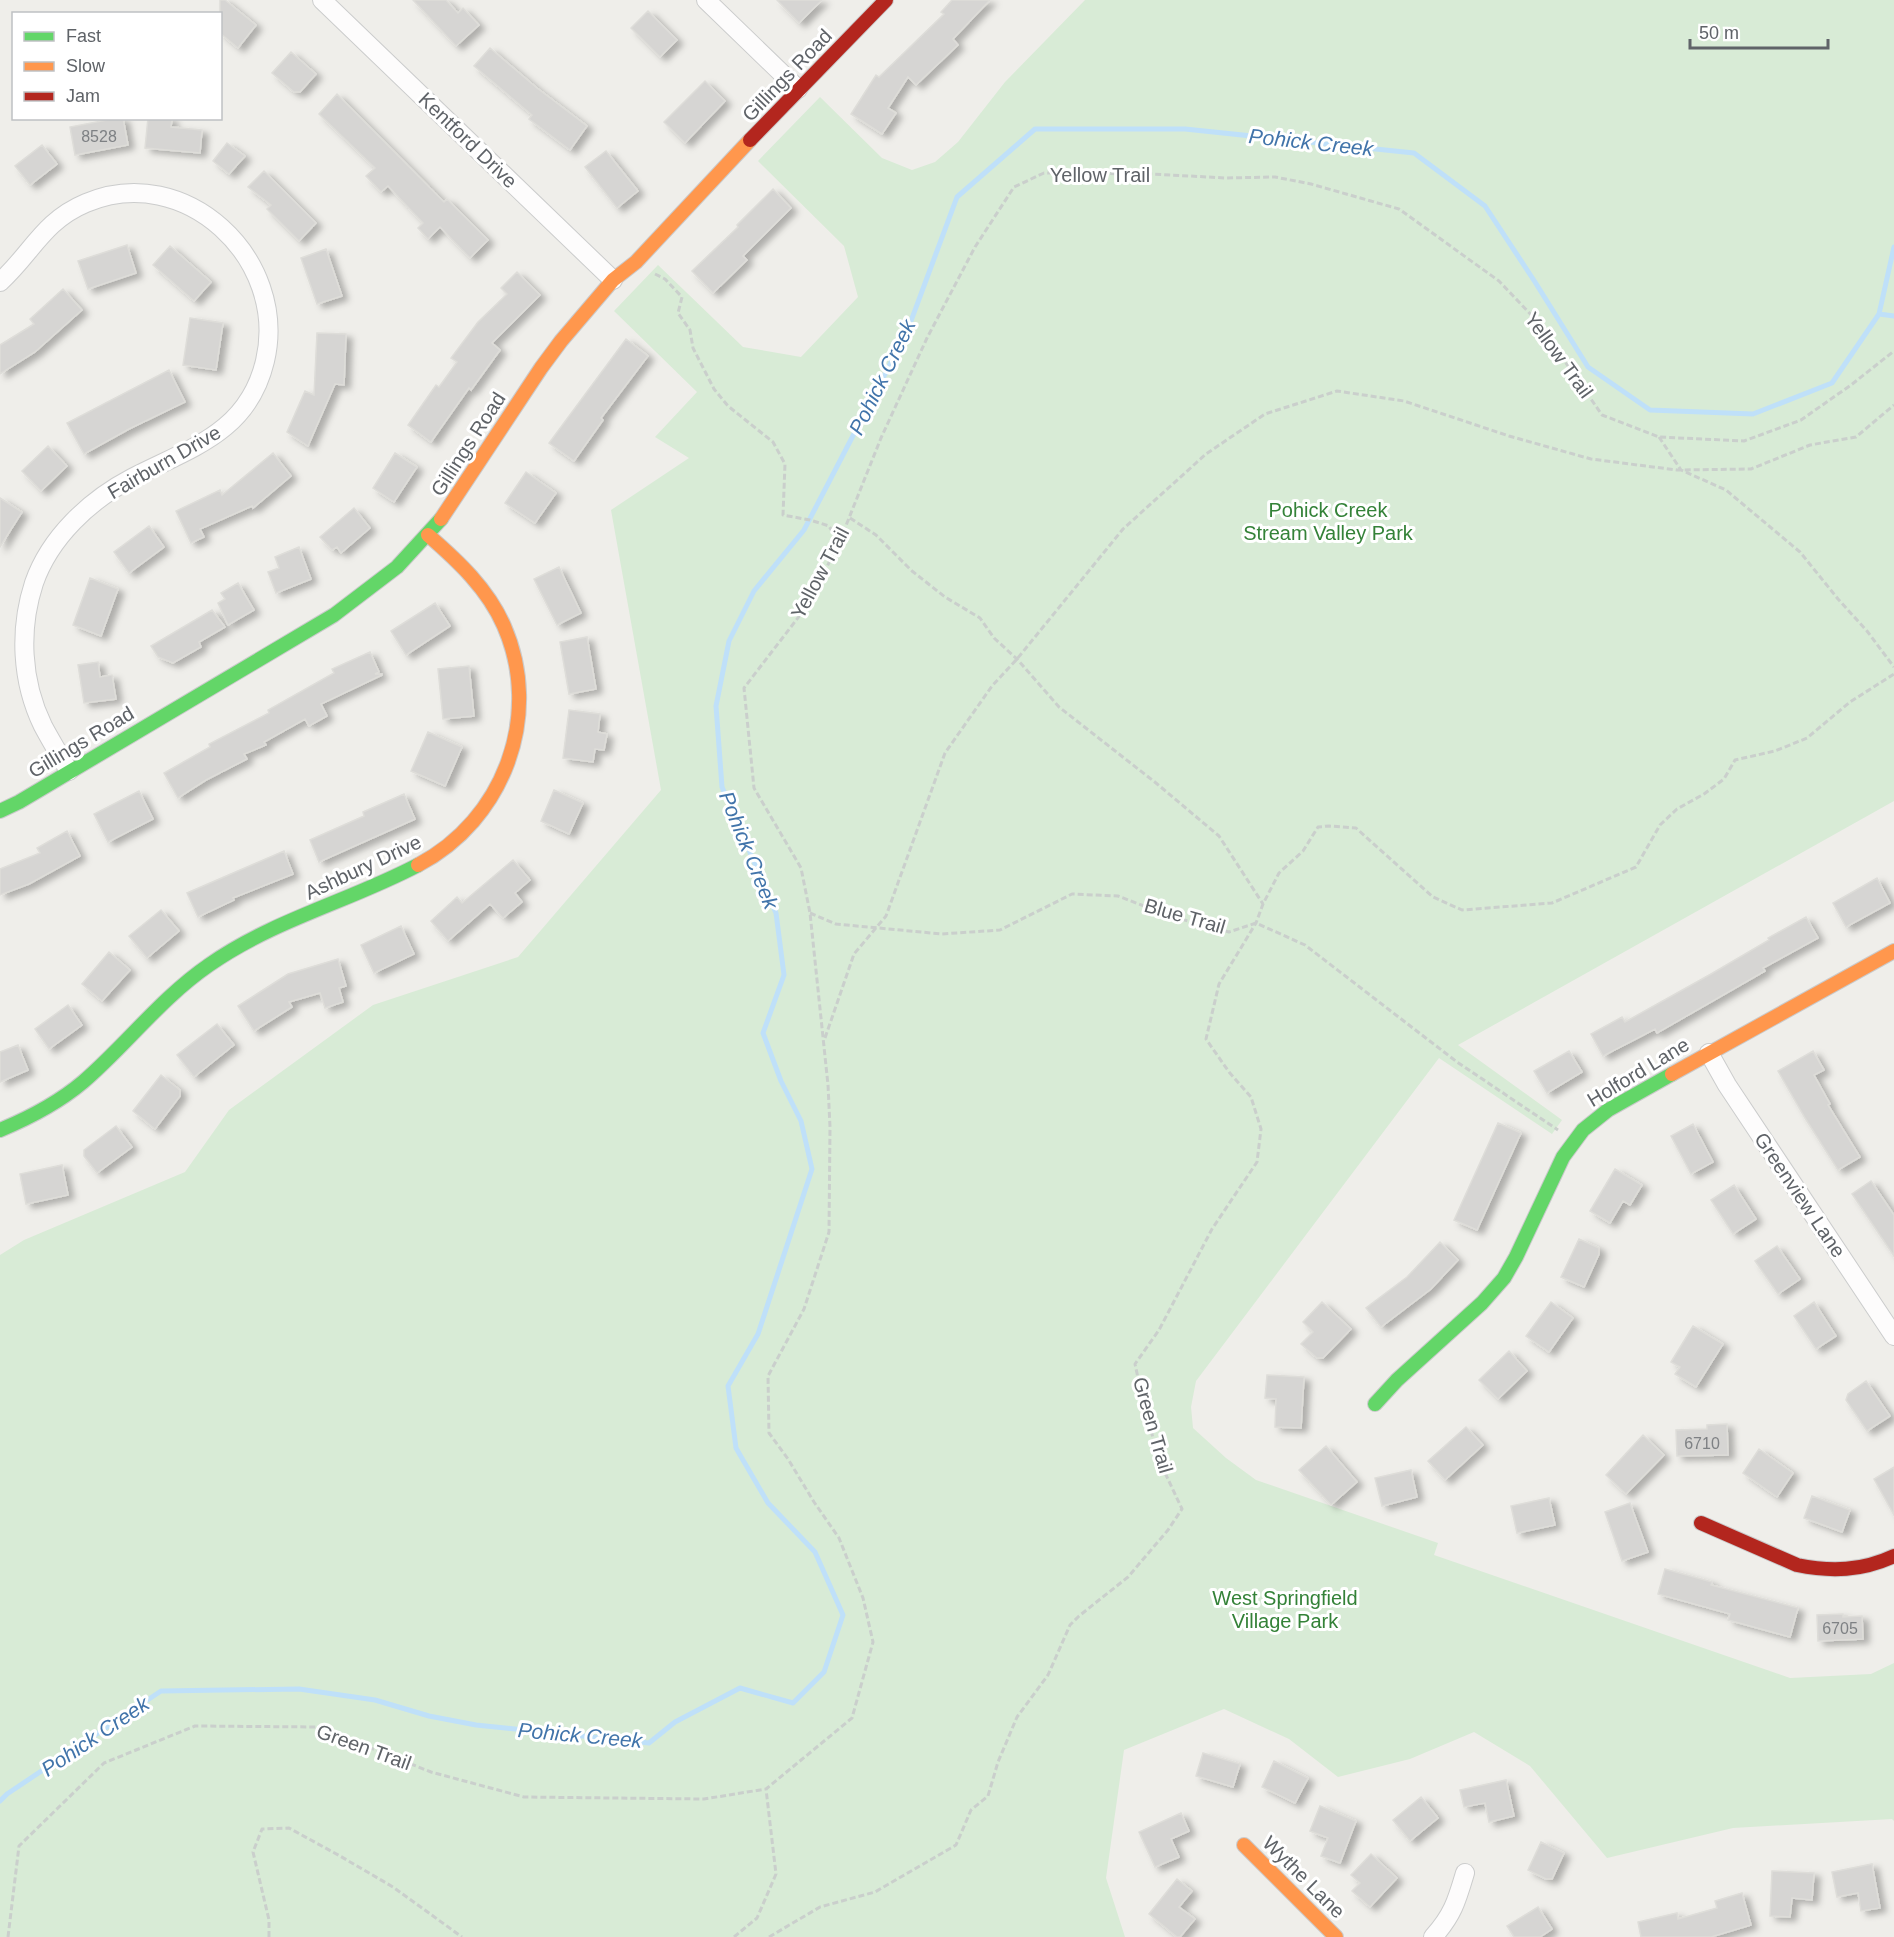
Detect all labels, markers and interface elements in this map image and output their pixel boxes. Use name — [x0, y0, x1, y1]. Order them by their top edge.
legend — [12, 12, 222, 120]
scale bar — [1690, 12, 1828, 50]
text: 50 m — [1699, 23, 1739, 43]
street label: Gillings Road — [738, 25, 836, 125]
text: Fast — [66, 26, 101, 46]
text: Slow — [66, 56, 106, 76]
text: Jam — [66, 86, 100, 106]
street label: Kentford Drive — [414, 88, 522, 192]
water label: Pohick Creek — [1248, 124, 1376, 160]
house number: 8528 — [81, 128, 117, 145]
street label: Yellow Trail — [1050, 164, 1150, 186]
street label: Yellow Trail — [1521, 308, 1597, 402]
water label: Pohick Creek — [844, 314, 920, 438]
street label: Gillings Road — [426, 388, 510, 500]
street label: Fairburn Drive — [104, 421, 224, 503]
park label: Pohick Creek Stream Valley Park — [1243, 499, 1414, 544]
street label: Yellow Trail — [787, 524, 853, 622]
street label: Gillings Road — [24, 702, 138, 782]
water label: Pohick Creek — [715, 788, 784, 914]
street label: Ashbury Drive — [301, 830, 425, 904]
street label: Blue Trail — [1142, 894, 1228, 938]
street label: Holford Lane — [1583, 1033, 1693, 1111]
street label: Greenview Lane — [1750, 1128, 1850, 1262]
street label: Green Trail — [1129, 1374, 1177, 1476]
house number: 6710 — [1684, 1435, 1720, 1452]
park label: West Springfield Village Park — [1212, 1587, 1358, 1632]
house number: 6705 — [1822, 1620, 1858, 1637]
water label: Pohick Creek — [37, 1691, 154, 1780]
water label: Pohick Creek — [517, 1718, 645, 1752]
street label: Green Trail — [314, 1720, 414, 1774]
street label: Wythe Lane — [1259, 1832, 1349, 1922]

